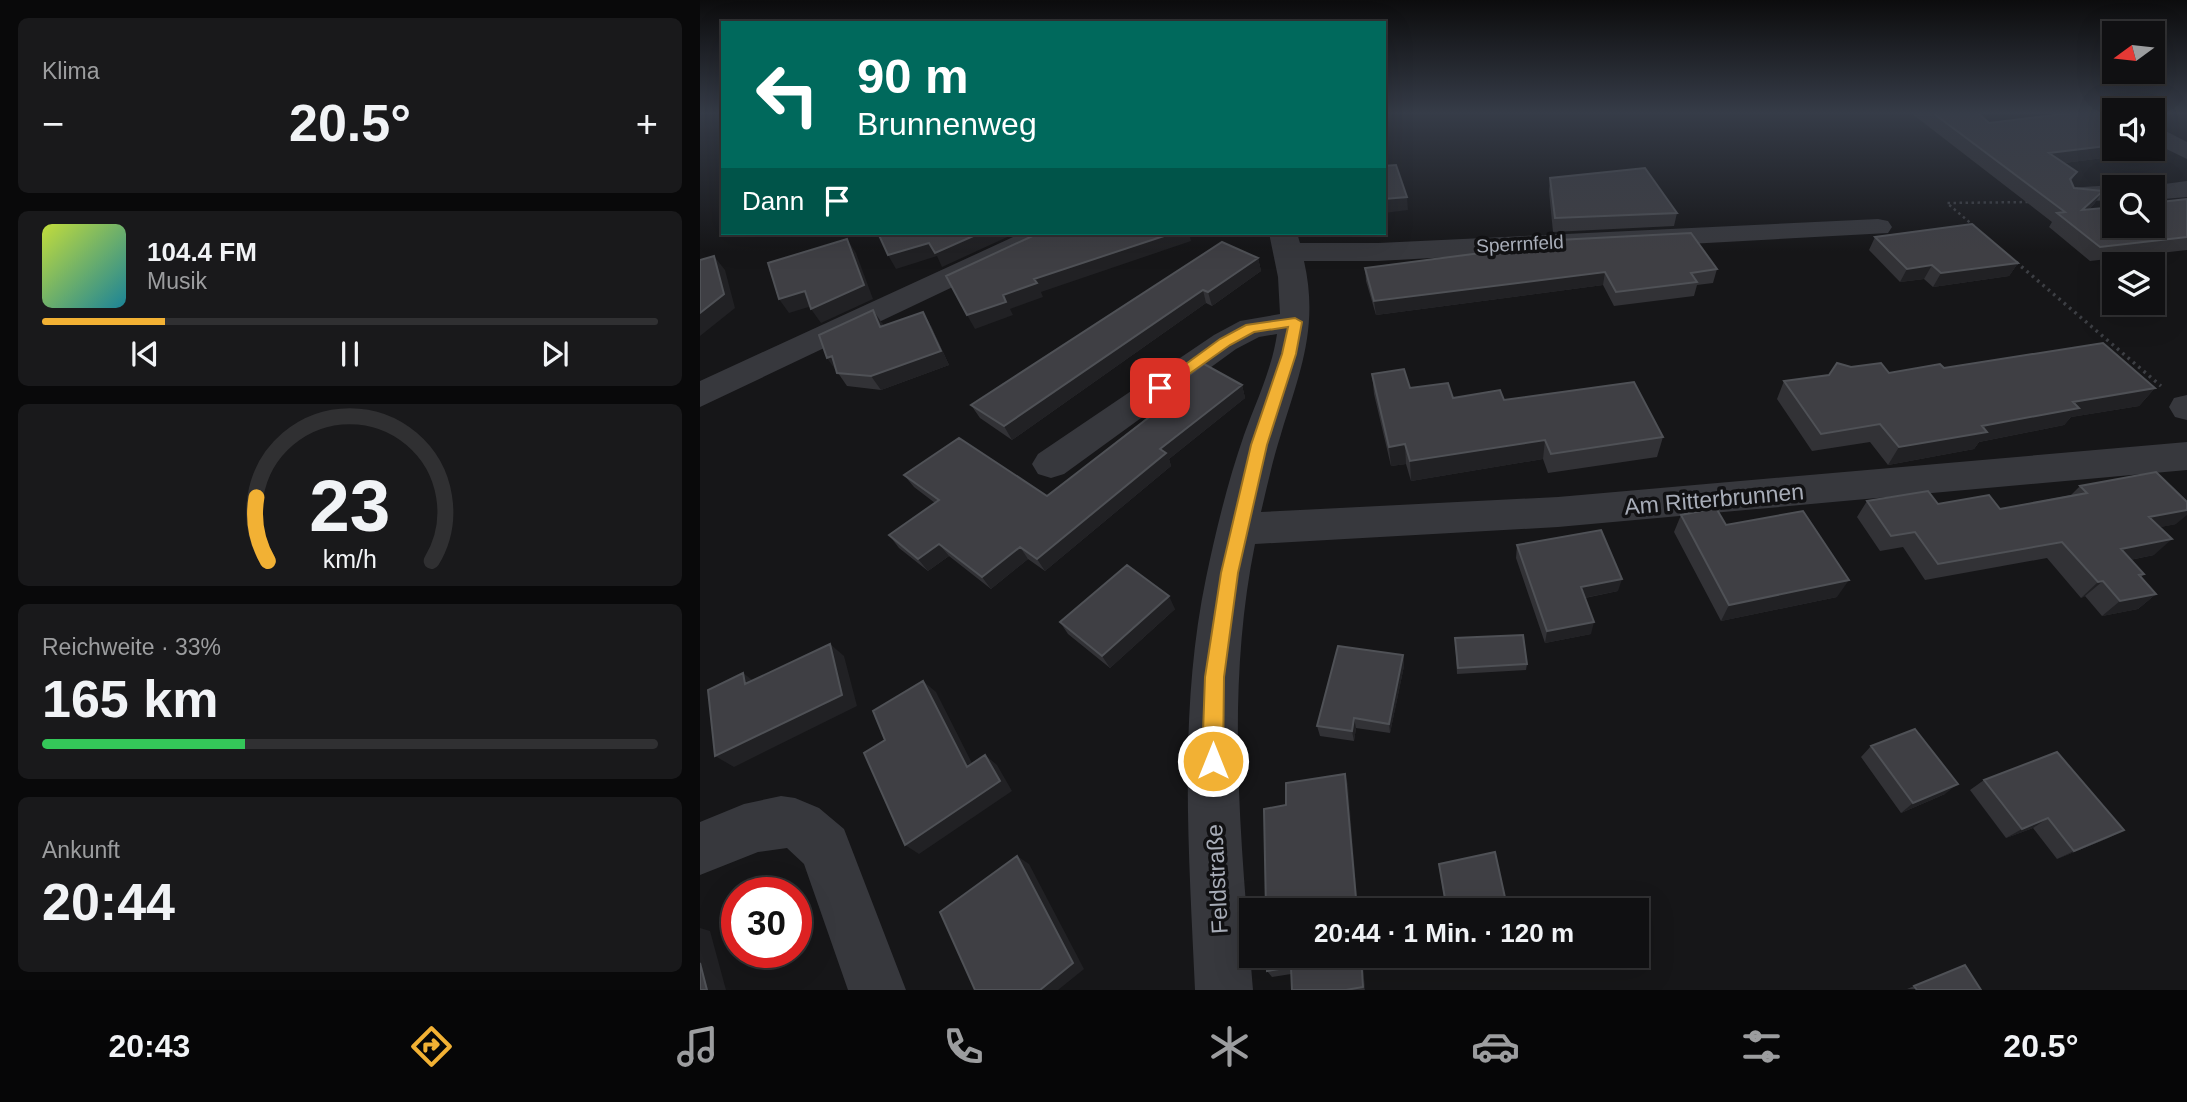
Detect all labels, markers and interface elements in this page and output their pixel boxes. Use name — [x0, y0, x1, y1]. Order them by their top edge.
north arrow — [2102, 21, 2165, 84]
map controls — [2102, 21, 2165, 315]
icon: left — [742, 49, 833, 140]
text: 90 m — [857, 49, 969, 103]
text: Klima — [42, 58, 100, 84]
text: 20.5° — [289, 94, 411, 152]
button: sound — [2102, 98, 2165, 161]
text: − — [42, 103, 64, 145]
text: + — [636, 103, 658, 145]
text: Brunnenweg — [857, 106, 1037, 142]
button: search — [2102, 175, 2165, 238]
icon: arrive — [818, 182, 856, 220]
text: Dann — [742, 186, 804, 216]
street label: Sperrnfeld — [1476, 231, 1564, 257]
text: 104.4 FM — [147, 237, 257, 267]
button: layers — [2102, 252, 2165, 315]
text: Musik — [147, 268, 207, 294]
icon: previous — [126, 335, 164, 373]
icon: pause — [331, 335, 369, 373]
icon: next — [536, 335, 574, 373]
pin — [1130, 358, 1190, 418]
icon: arrive — [1141, 369, 1179, 407]
text: 23 — [310, 465, 390, 546]
street label: Am Ritterbrunnen — [1623, 478, 1805, 520]
text: km/h — [323, 545, 377, 573]
text: Reichweite · 33% — [42, 634, 221, 660]
text: 165 km — [42, 670, 218, 728]
position arrow — [1176, 724, 1250, 798]
street label: Feldstraße — [1201, 823, 1233, 935]
text: Ankunft — [42, 837, 120, 863]
text: 20:44 — [42, 873, 175, 931]
speed limit sign: 30 — [721, 877, 812, 968]
text: 20:44 · 1 Min. · 120 m — [1314, 918, 1574, 948]
icon: directions — [407, 1022, 456, 1071]
icon: music — [673, 1022, 722, 1071]
icon: phone — [939, 1022, 988, 1071]
icon: climate — [1205, 1022, 1254, 1071]
icon: car — [1471, 1022, 1520, 1071]
icon: filters — [1737, 1022, 1786, 1071]
text: 20:43 — [109, 1028, 190, 1064]
text: 20.5° — [2003, 1028, 2078, 1064]

